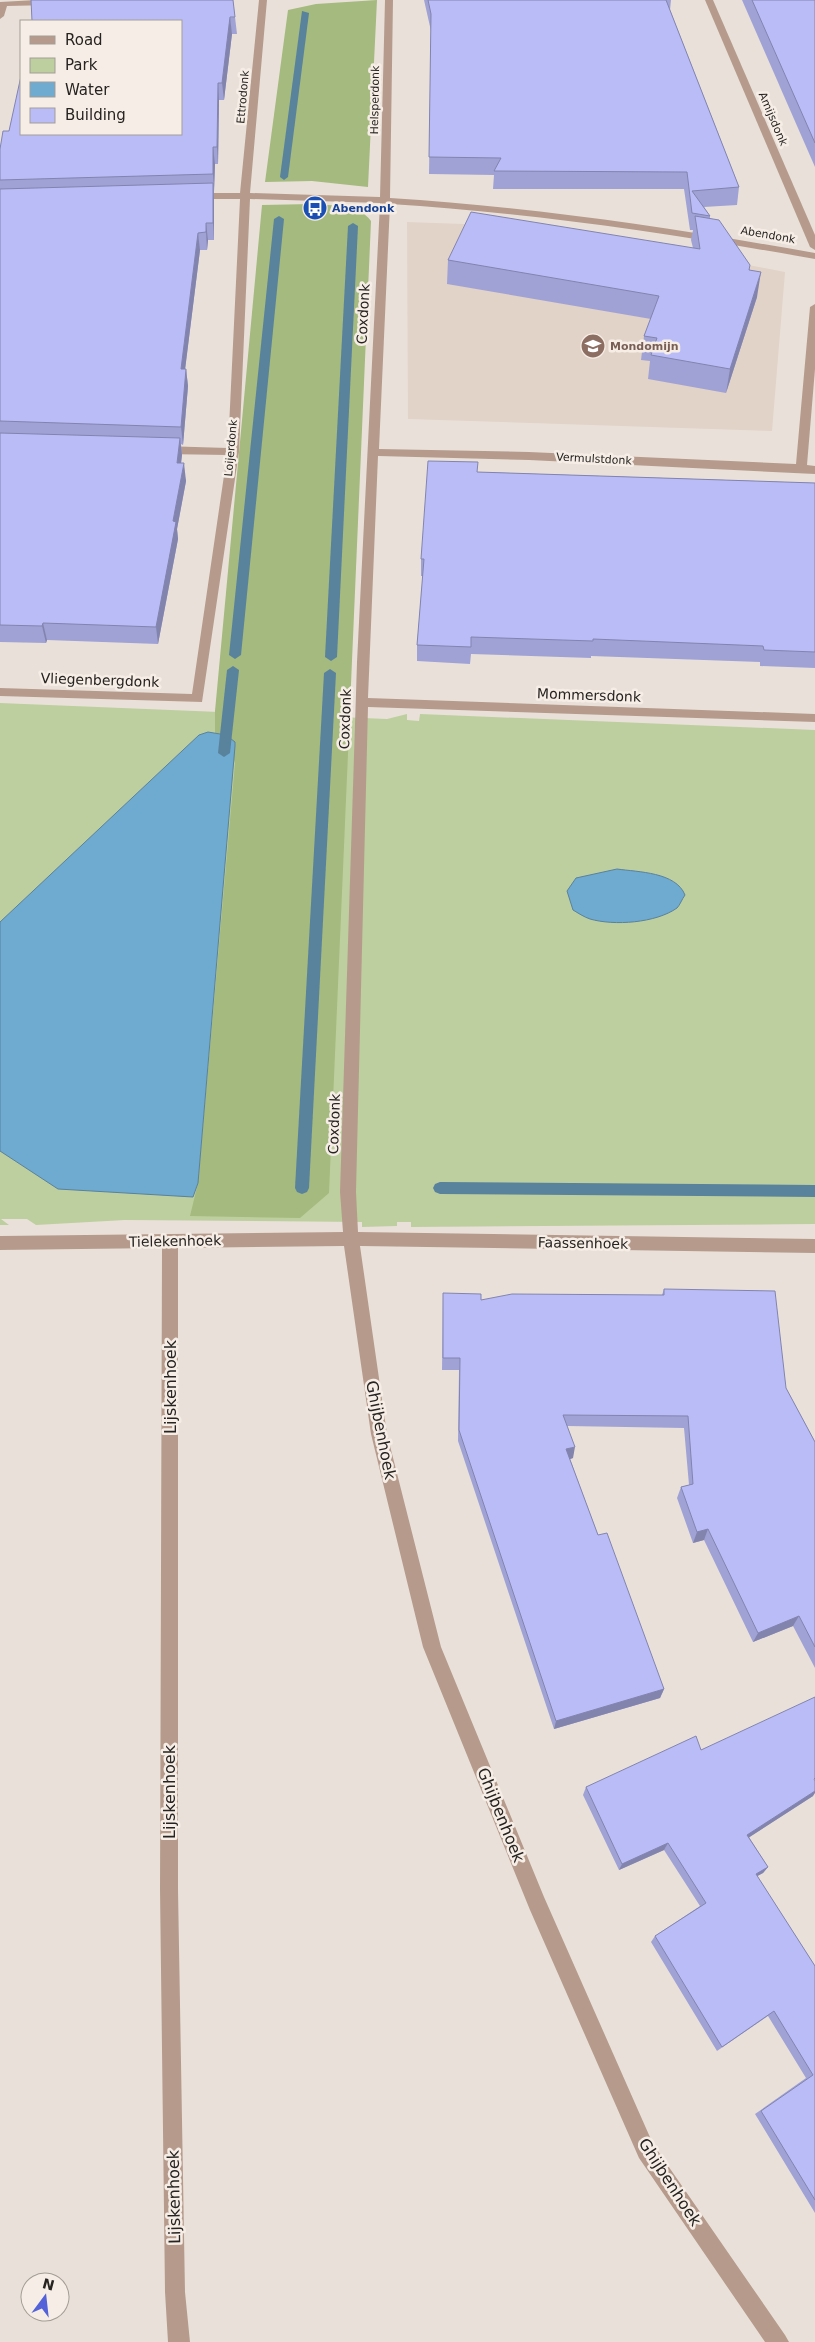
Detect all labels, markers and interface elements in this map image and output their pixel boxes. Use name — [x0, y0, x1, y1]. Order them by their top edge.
legend — [20, 20, 182, 135]
text: Road — [65, 31, 103, 49]
text: Park — [65, 56, 98, 74]
street label: Helsperdonk — [368, 65, 382, 135]
street label: Ettrodonk — [234, 69, 252, 124]
text: Water — [65, 81, 110, 99]
street label: Amijsdonk — [756, 90, 790, 148]
text: Building — [65, 106, 126, 124]
bus stop icon: Abendonk — [302, 195, 328, 221]
place label: Abendonk — [332, 202, 395, 215]
street label: Abendonk — [740, 224, 797, 246]
street label: Coxdonk — [353, 282, 373, 345]
school or university icon: Mondomijn — [580, 333, 606, 359]
place label: Mondomijn — [610, 340, 679, 353]
street label: Loijerdonk — [222, 418, 240, 477]
street label: Vermulstdonk — [556, 451, 633, 468]
street label: Vliegenbergdonk — [40, 670, 160, 690]
street label: Mommersdonk — [537, 685, 642, 705]
street label: Coxdonk — [336, 688, 354, 750]
street label: Coxdonk — [325, 1093, 343, 1155]
street label: Tielekenhoek — [128, 1232, 222, 1250]
street label: Faassenhoek — [538, 1234, 629, 1252]
street label: Lijskenhoek — [161, 1339, 180, 1434]
street label: Ghijbenhoek — [362, 1379, 400, 1482]
street label: Lijskenhoek — [160, 1744, 179, 1839]
street label: Ghijbenhoek — [473, 1765, 529, 1866]
street label: Ghijbenhoek — [635, 2135, 706, 2230]
street label: Lijskenhoek — [164, 2149, 184, 2244]
north arrow — [20, 2272, 70, 2322]
text: N — [41, 2275, 56, 2294]

